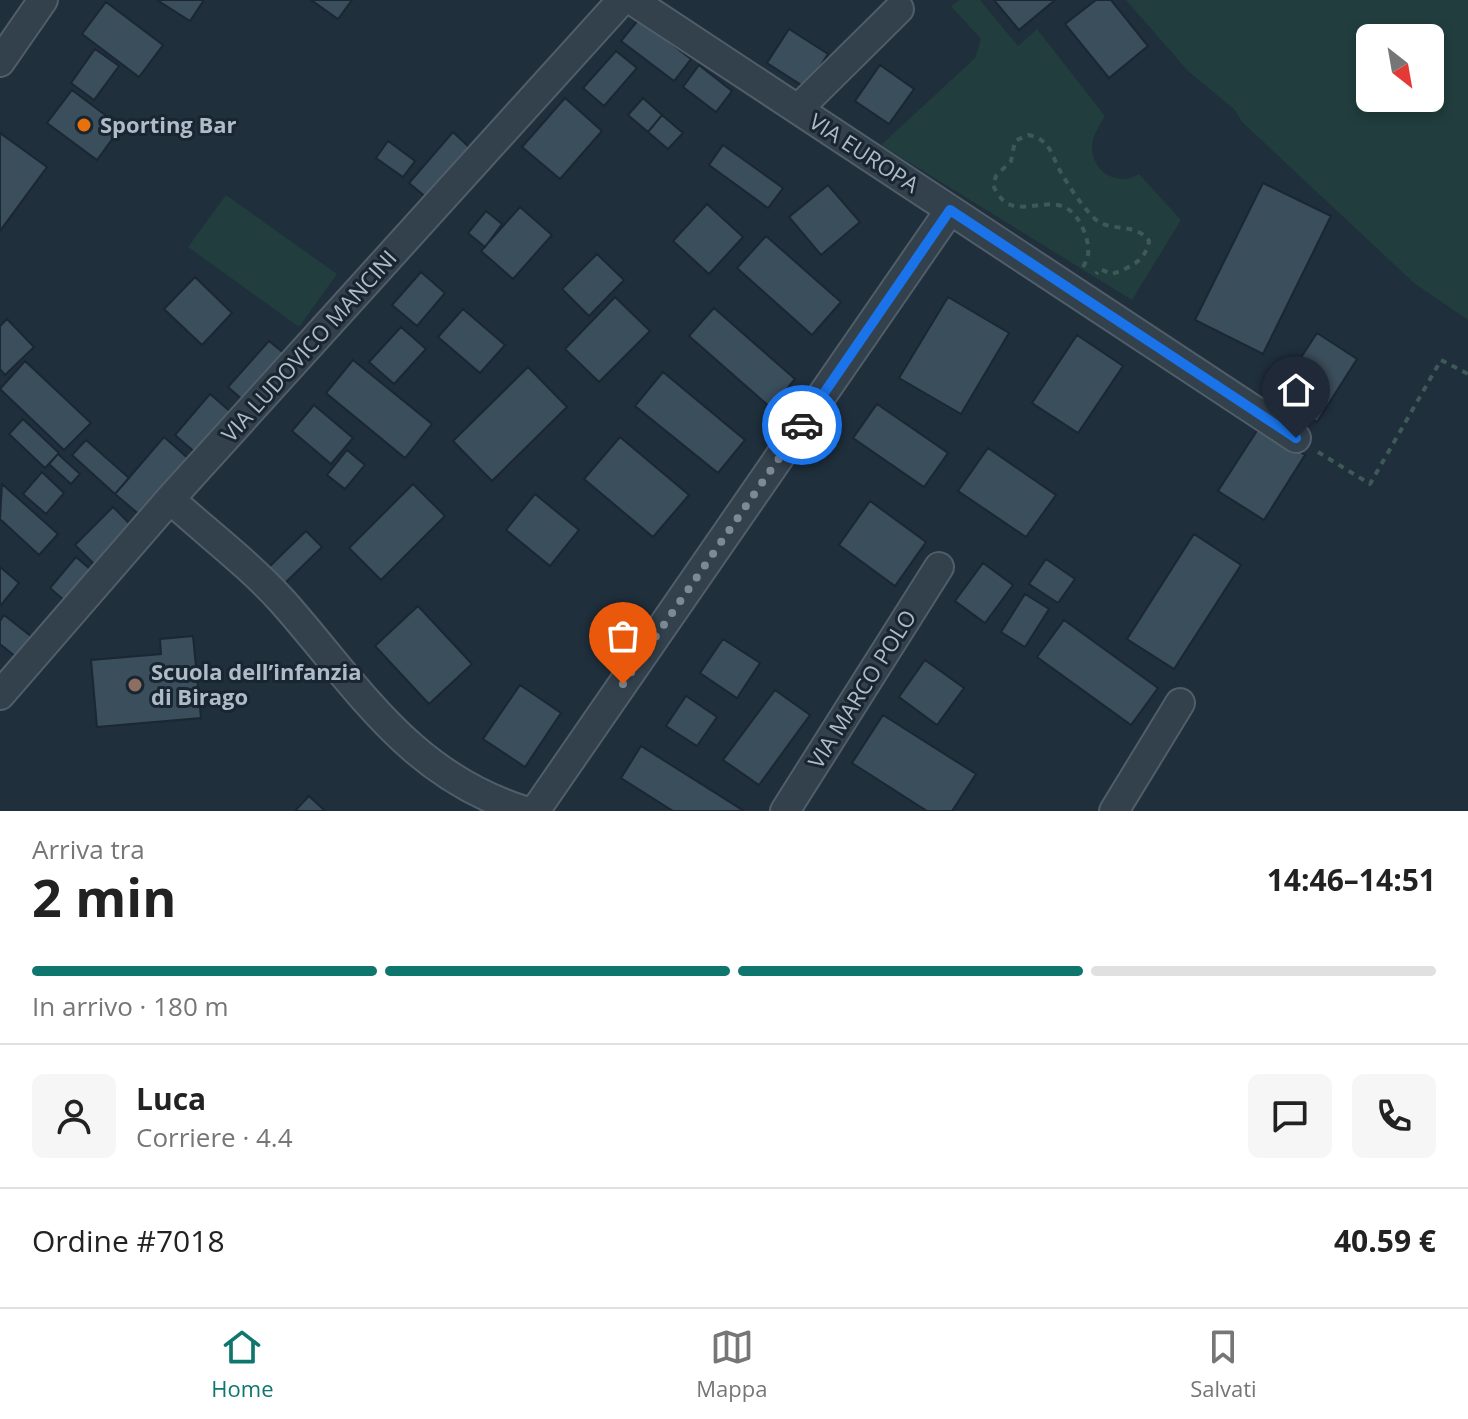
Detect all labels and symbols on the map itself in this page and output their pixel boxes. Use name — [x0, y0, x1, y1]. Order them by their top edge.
north arrow — [1356, 24, 1444, 112]
street label: VIA EUROPA — [804, 106, 925, 199]
place label: Sporting Bar — [100, 109, 237, 139]
marker: Sporting Bar — [75, 116, 93, 134]
street label: VIA LUDOVICO MANCINI — [214, 243, 403, 448]
pin — [1262, 356, 1330, 438]
courier — [762, 385, 842, 465]
pin — [589, 602, 657, 684]
street label: VIA MARCO POLO — [800, 603, 922, 774]
place label: Scuola dell’infanzia di Birago — [151, 656, 362, 711]
marker: Scuola dell’infanzia di Birago — [126, 676, 144, 694]

